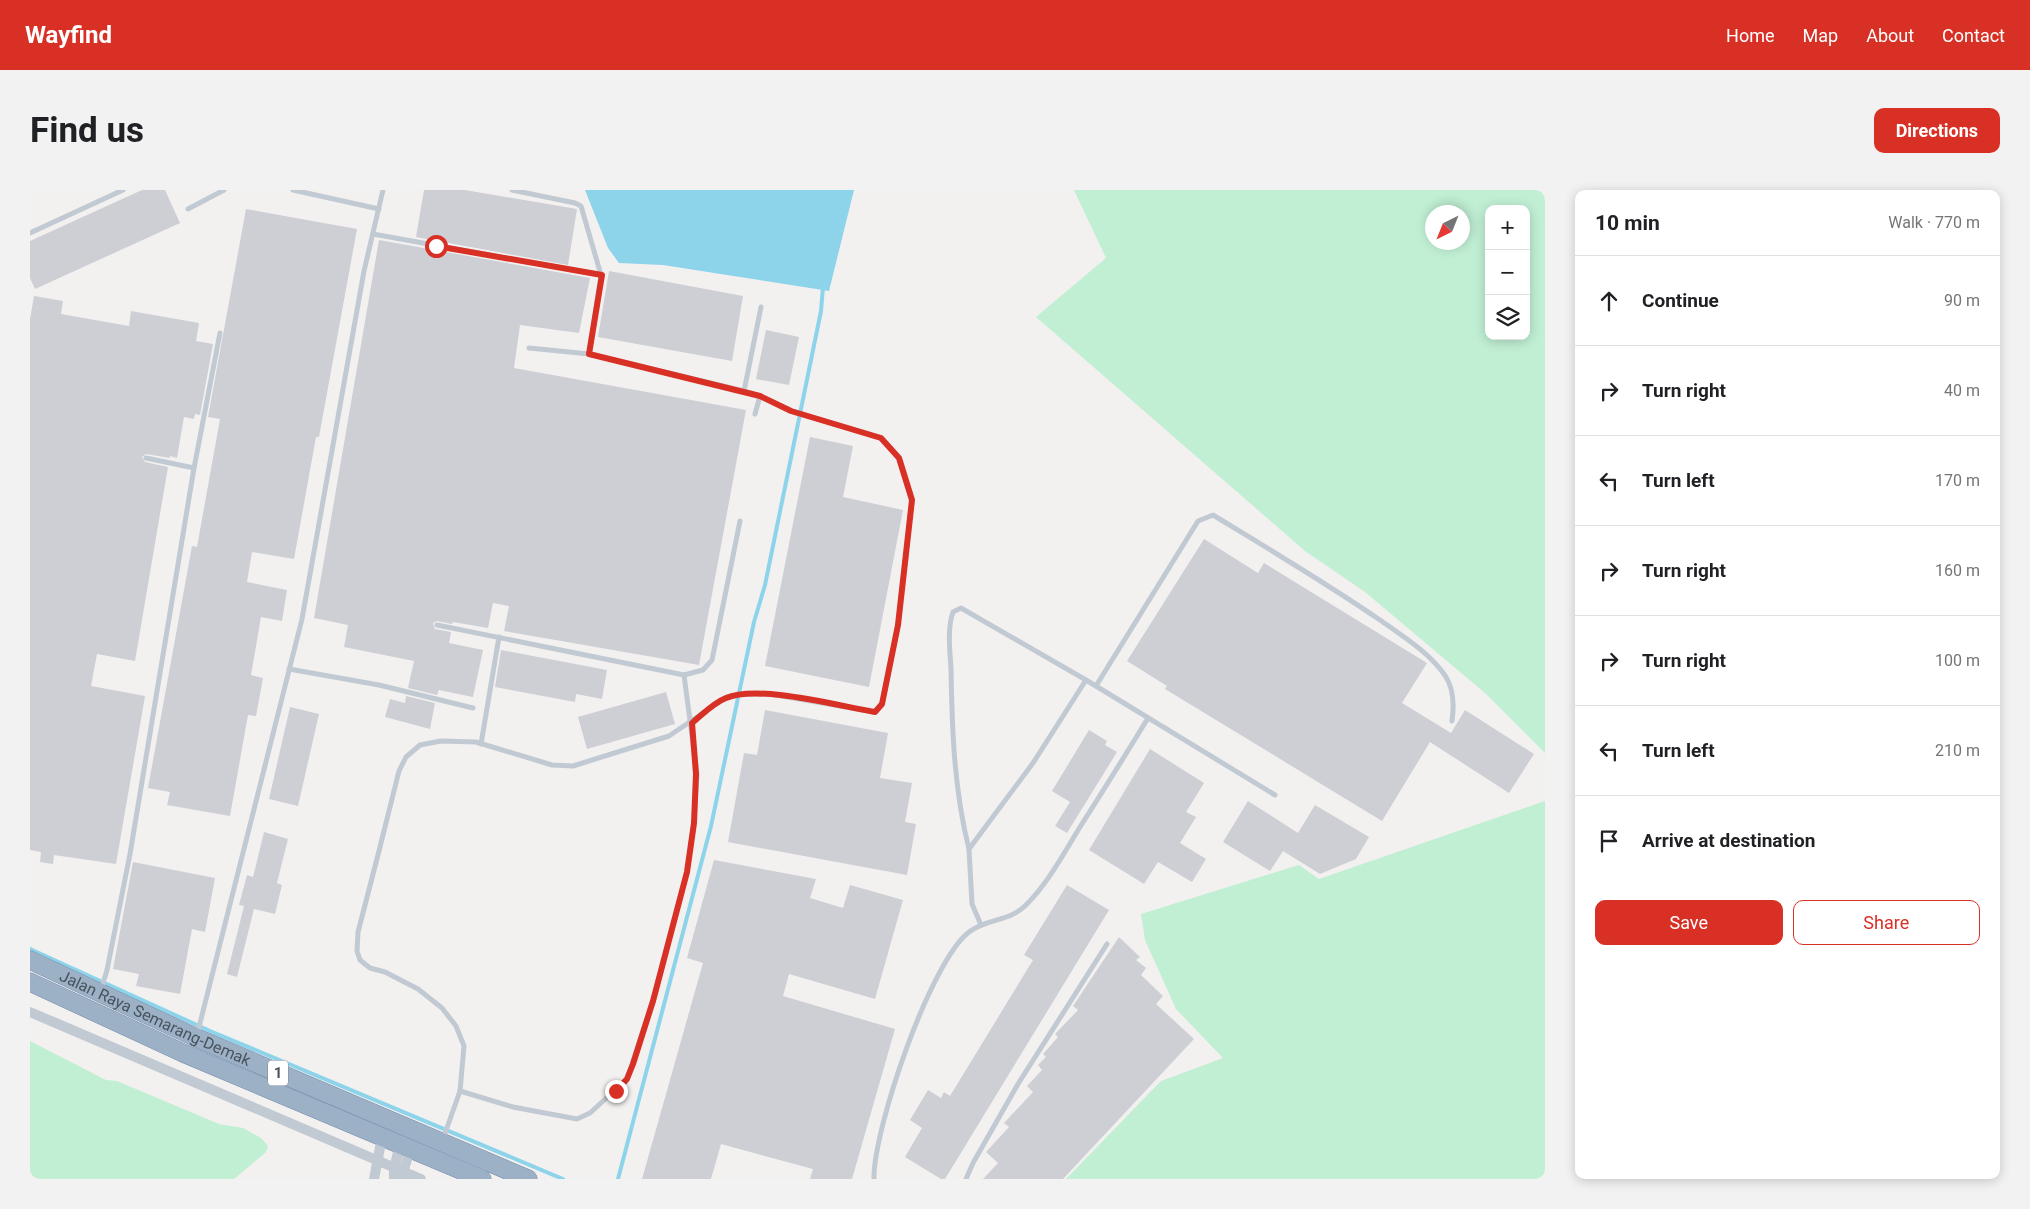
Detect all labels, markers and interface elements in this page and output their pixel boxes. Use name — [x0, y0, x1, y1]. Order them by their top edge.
text: Wayfind — [25, 21, 112, 49]
text: Home — [1726, 25, 1775, 46]
text: Map — [1803, 25, 1838, 46]
text: About — [1866, 25, 1914, 46]
text: Contact — [1942, 25, 2005, 46]
button: Directions — [1874, 108, 2000, 153]
text: Find us — [30, 110, 144, 151]
north arrow — [1425, 205, 1470, 250]
map controls — [1485, 205, 1530, 340]
button: + — [1485, 205, 1530, 250]
text: 10 min — [1595, 211, 1660, 235]
text: Walk · 770 m — [1888, 213, 1980, 232]
route start — [425, 235, 448, 258]
button: − — [1485, 250, 1530, 295]
icon: ahead — [1595, 287, 1623, 315]
text: Continue — [1642, 289, 1719, 312]
text: 90 m — [1944, 291, 1980, 310]
button: layers — [1485, 295, 1530, 340]
icon: right — [1595, 377, 1623, 405]
text: Turn right — [1642, 379, 1726, 402]
text: 40 m — [1944, 381, 1980, 400]
icon: left — [1595, 467, 1623, 495]
text: Turn left — [1642, 469, 1715, 492]
text: 170 m — [1935, 471, 1980, 490]
icon: right — [1595, 557, 1623, 585]
text: Turn right — [1642, 559, 1726, 582]
text: 160 m — [1935, 561, 1980, 580]
icon: right — [1595, 647, 1623, 675]
text: Turn right — [1642, 649, 1726, 672]
text: 100 m — [1935, 651, 1980, 670]
icon: left — [1595, 737, 1623, 765]
text: Turn left — [1642, 739, 1715, 762]
text: 210 m — [1935, 741, 1980, 760]
icon: arrive — [1595, 827, 1623, 855]
text: Arrive at destination — [1642, 829, 1815, 852]
button: Save — [1595, 900, 1783, 945]
button: Share — [1793, 900, 1980, 945]
street label: Jalan Raya Semarang-Demak — [57, 966, 254, 1070]
road number: 1 — [268, 1060, 288, 1086]
route end — [605, 1080, 628, 1103]

